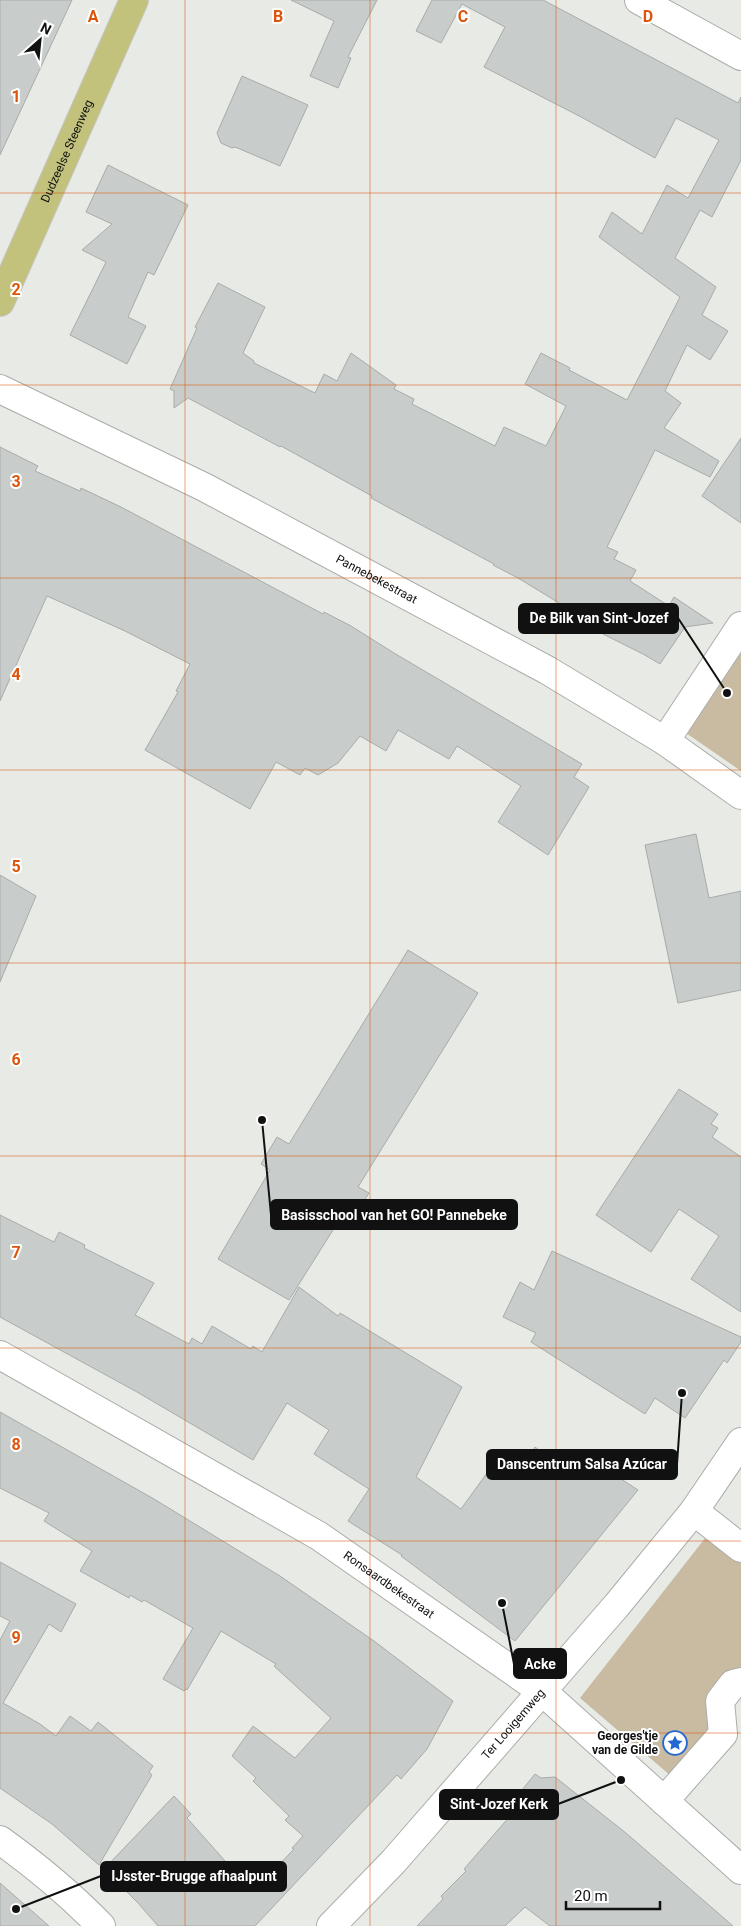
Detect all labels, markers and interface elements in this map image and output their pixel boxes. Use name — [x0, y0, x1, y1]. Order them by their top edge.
text: A — [88, 7, 99, 26]
text: B — [273, 7, 283, 26]
text: C — [458, 7, 468, 26]
text: D — [643, 7, 653, 26]
north arrow — [15, 15, 65, 65]
text: N — [38, 19, 54, 38]
text: 1 — [11, 87, 21, 106]
street label: Dudzeelse Steenweg — [38, 98, 96, 205]
text: 2 — [11, 280, 21, 299]
text: 3 — [11, 472, 21, 491]
street label: Pannebekestraat — [334, 552, 420, 607]
callout: De Bilk van Sint-Jozef — [519, 604, 678, 633]
text: De Bilk van Sint-Jozef — [530, 610, 669, 626]
text: 4 — [11, 665, 21, 684]
text: 5 — [11, 857, 21, 876]
text: 6 — [11, 1050, 21, 1069]
callout: Basisschool van het GO! Pannebeke — [271, 1200, 517, 1229]
text: Basisschool van het GO! Pannebeke — [281, 1207, 507, 1223]
text: 7 — [11, 1243, 21, 1262]
text: 8 — [11, 1435, 21, 1454]
callout: Danscentrum Salsa Azúcar — [487, 1450, 677, 1479]
text: Danscentrum Salsa Azúcar — [497, 1456, 667, 1472]
street label: Ronsaardbekestraat — [341, 1548, 437, 1621]
text: 9 — [11, 1628, 21, 1647]
callout: Acke — [514, 1649, 566, 1678]
text: Acke — [524, 1656, 556, 1672]
street label: Ter Looigemweg — [479, 1686, 548, 1762]
place label: Georges'tje van de Gilde — [592, 1729, 659, 1757]
place icon: Georges'tje van de Gilde — [662, 1730, 688, 1756]
callout: Sint-Jozef Kerk — [440, 1790, 558, 1819]
text: Sint-Jozef Kerk — [450, 1796, 549, 1812]
callout: IJsster-Brugge afhaalpunt — [101, 1862, 286, 1891]
text: IJsster-Brugge afhaalpunt — [111, 1868, 277, 1884]
scale bar — [566, 1878, 660, 1910]
text: 20 m — [574, 1887, 608, 1905]

